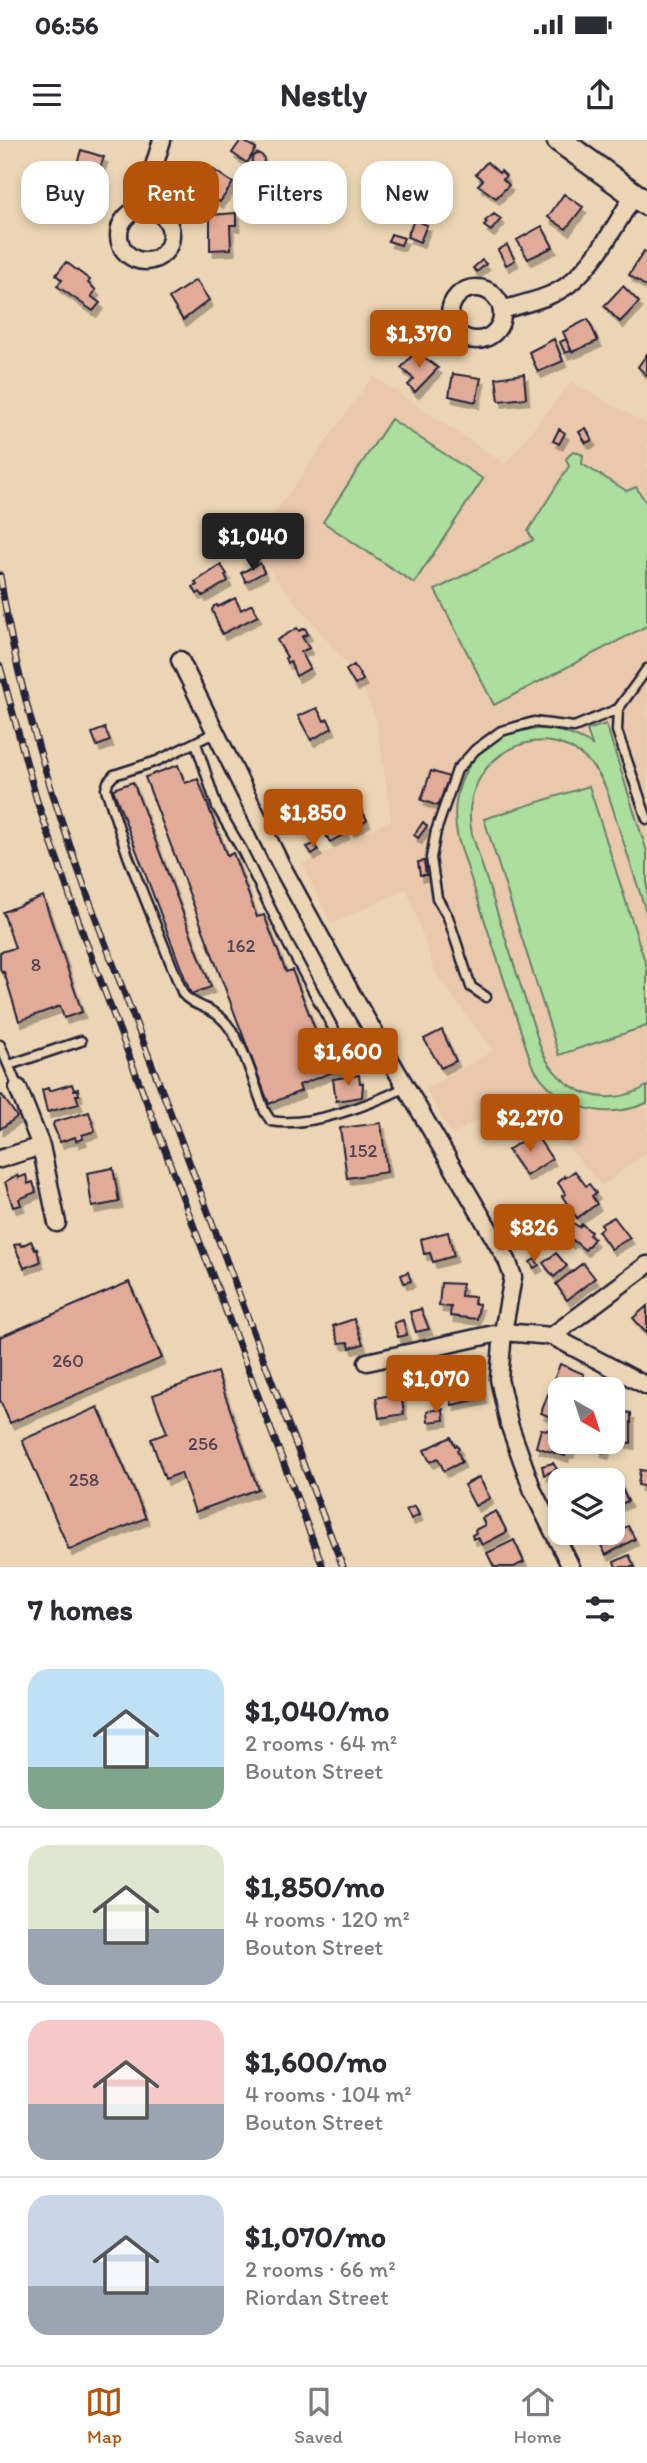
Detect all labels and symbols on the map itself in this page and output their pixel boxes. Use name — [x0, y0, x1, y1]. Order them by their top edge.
pin: $1,370 — [362, 310, 476, 370]
pin: $1,040 — [196, 514, 310, 573]
pin: $1,850 — [256, 790, 370, 849]
house number: 162 — [227, 934, 255, 957]
house number: 8 — [31, 953, 41, 976]
pin: $1,600 — [291, 1028, 405, 1088]
pin: $2,270 — [473, 1094, 587, 1154]
house number: 152 — [349, 1139, 377, 1162]
pin: $826 — [493, 1204, 575, 1264]
house number: 260 — [52, 1349, 84, 1372]
pin: $1,070 — [379, 1356, 493, 1415]
north arrow — [548, 1377, 625, 1454]
house number: 256 — [188, 1432, 218, 1455]
house number: 258 — [69, 1468, 99, 1491]

